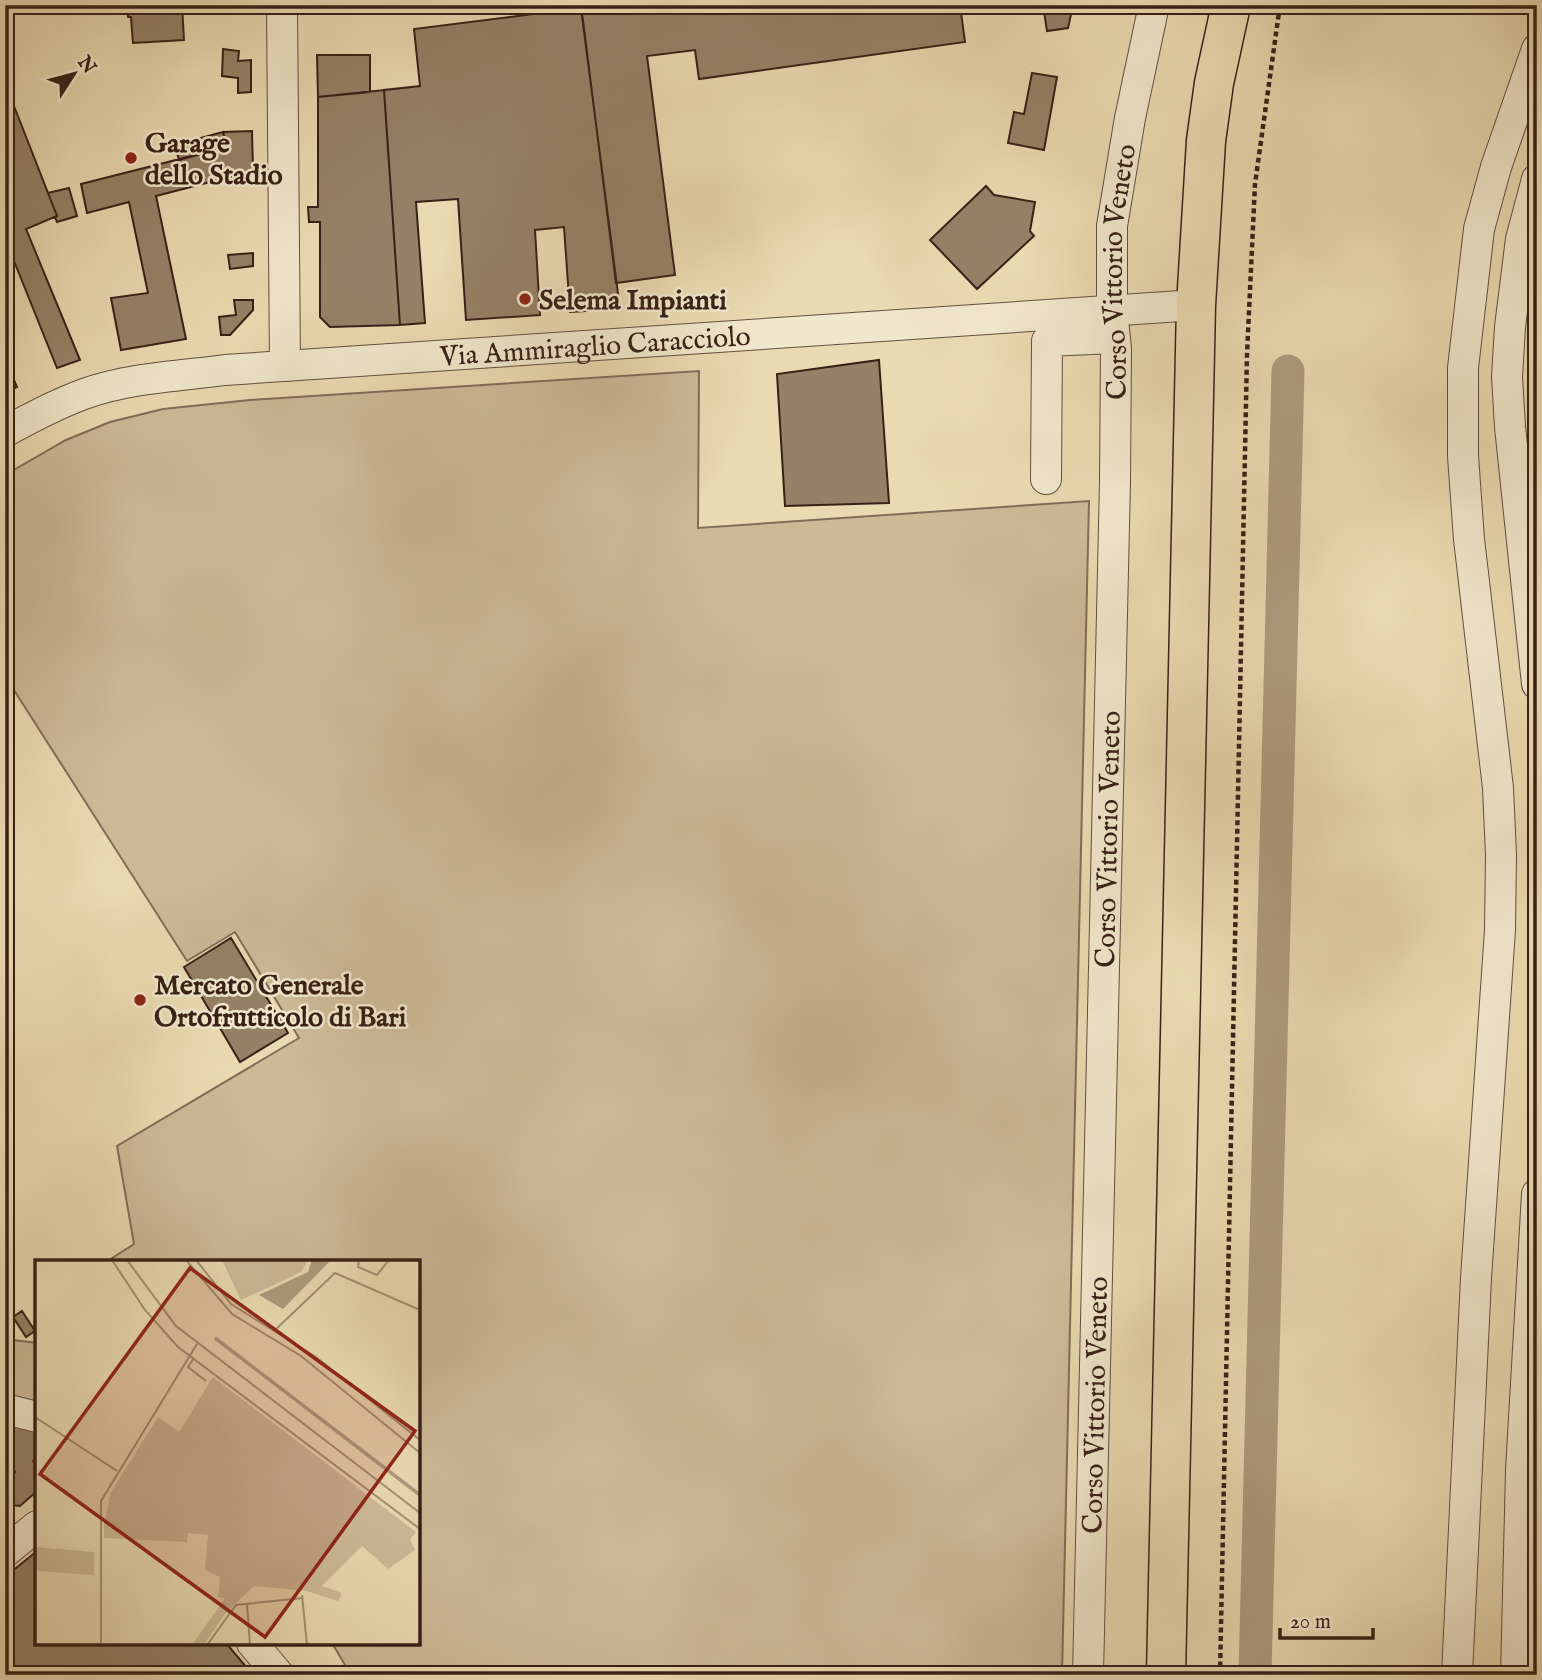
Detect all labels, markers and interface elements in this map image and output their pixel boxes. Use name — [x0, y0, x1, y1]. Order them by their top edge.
north arrow — [38, 38, 108, 108]
text: N — [71, 51, 101, 79]
place label: Garage dello Stadio — [145, 127, 283, 194]
street label: Corso Vittorio Veneto — [1096, 142, 1145, 400]
marker: Garage dello Stadio — [123, 150, 139, 166]
place label: Selema Impianti — [539, 284, 727, 319]
marker: Selema Impianti — [517, 291, 533, 307]
street label: Via Ammiraglio Caracciolo — [438, 320, 752, 376]
street label: Corso Vittorio Veneto — [1089, 710, 1130, 968]
place label: Mercato Generale Ortofrutticolo di Bari — [154, 969, 407, 1036]
marker: Mercato Generale Ortofrutticolo di Bari — [132, 992, 148, 1008]
inset map — [35, 1260, 420, 1645]
street label: Corso Vittorio Veneto — [1076, 1276, 1117, 1534]
scale bar — [1280, 1596, 1372, 1640]
text: 20 m — [1290, 1609, 1331, 1636]

